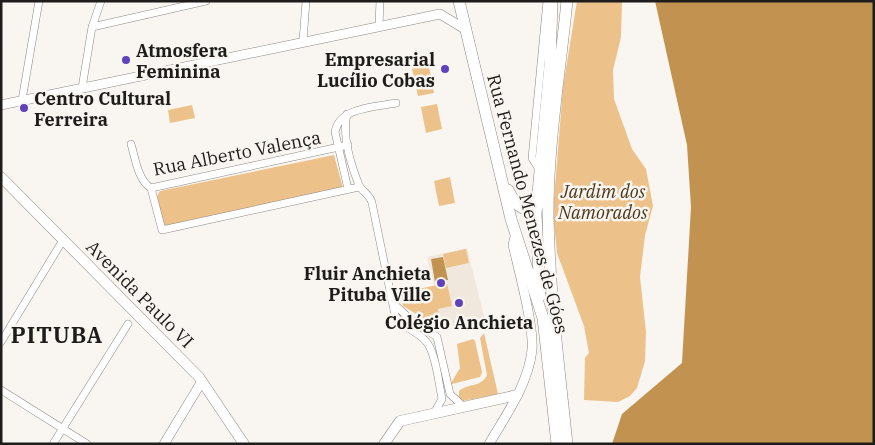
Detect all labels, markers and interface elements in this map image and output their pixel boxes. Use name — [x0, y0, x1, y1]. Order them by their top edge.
place label: Atmosfera Feminina — [136, 39, 228, 83]
place label: Empresarial Lucílio Cobas — [317, 48, 435, 92]
marker: Atmosfera Feminina — [120, 54, 132, 66]
marker: Empresarial Lucílio Cobas — [439, 63, 451, 75]
street label: Rua Fernando Menezes de Góes — [482, 72, 574, 336]
place label: Centro Cultural Ferreira — [34, 87, 171, 131]
marker: Centro Cultural Ferreira — [18, 102, 30, 114]
street label: Rua Alberto Valença — [151, 125, 323, 181]
park label: Jardim dos Namorados — [557, 180, 648, 224]
street label: Avenida Paulo VI — [81, 235, 199, 353]
place label: Fluir Anchieta Pituba Ville — [304, 262, 431, 306]
marker: Fluir Anchieta Pituba Ville — [435, 277, 447, 289]
marker: Colégio Anchieta — [453, 297, 465, 309]
place label: Colégio Anchieta — [385, 311, 533, 334]
district label: PITUBA — [11, 320, 103, 349]

